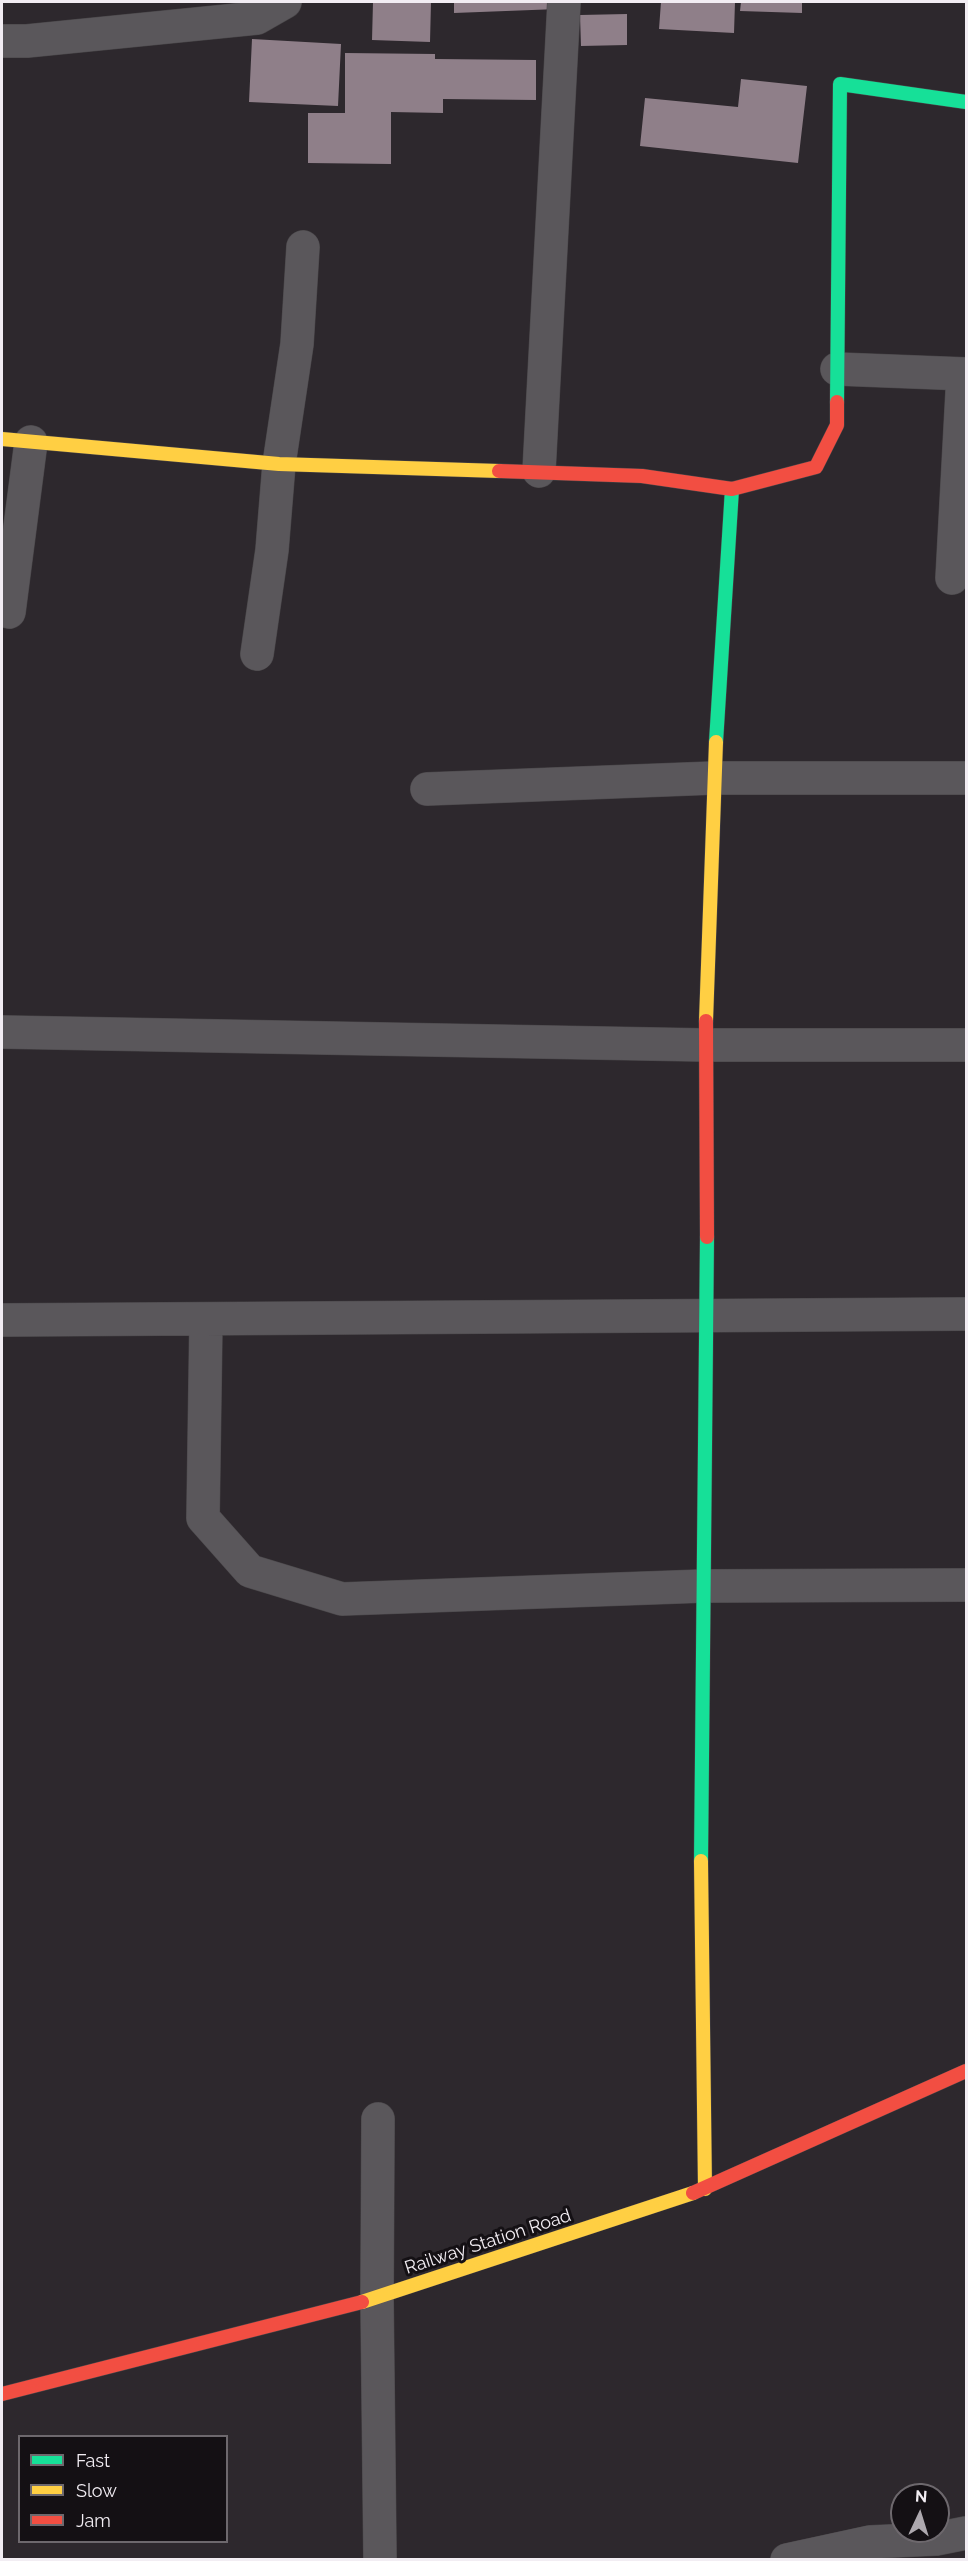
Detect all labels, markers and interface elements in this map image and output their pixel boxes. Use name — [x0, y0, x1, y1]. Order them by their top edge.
street label: Railway Station Road — [402, 2205, 574, 2279]
legend — [18, 2435, 228, 2543]
text: Fast — [76, 2450, 110, 2471]
text: Slow — [76, 2480, 117, 2501]
north arrow — [890, 2483, 950, 2543]
text: N — [914, 2487, 928, 2506]
text: Jam — [76, 2510, 111, 2531]

